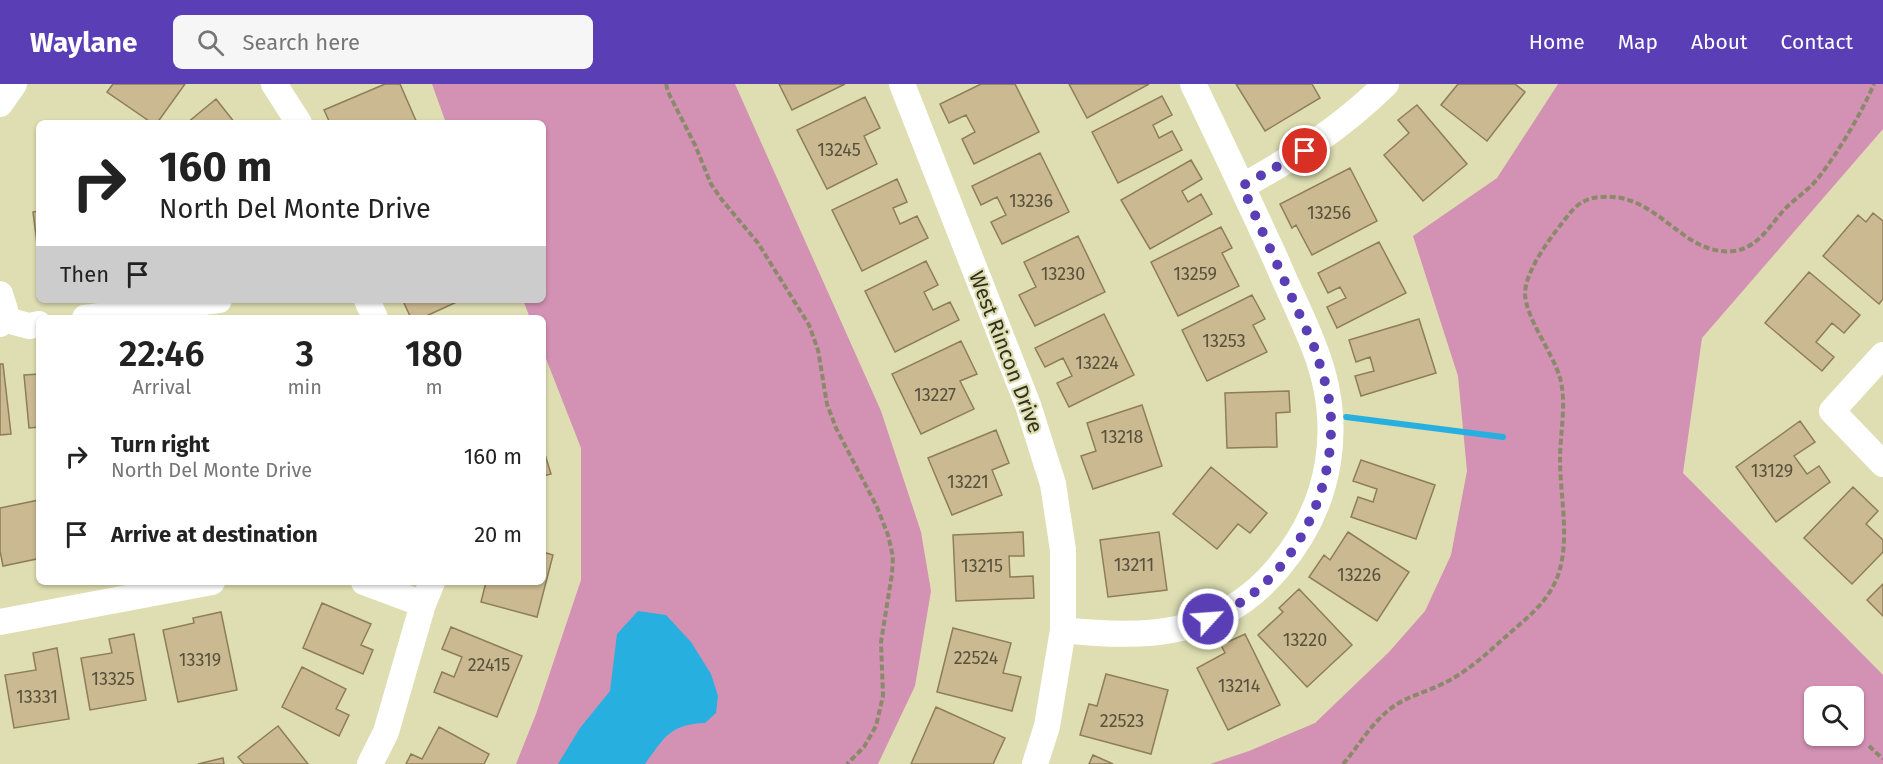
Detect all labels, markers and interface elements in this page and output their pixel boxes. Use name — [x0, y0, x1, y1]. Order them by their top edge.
search box — [173, 15, 593, 69]
text: Waylane — [30, 26, 137, 59]
icon: search — [194, 26, 227, 59]
text: Search here — [242, 29, 360, 56]
text: Home — [1529, 29, 1585, 55]
text: Map — [1618, 29, 1658, 55]
text: About — [1691, 29, 1748, 55]
text: Contact — [1781, 29, 1853, 55]
pin — [1279, 125, 1330, 176]
icon: arrive — [1288, 134, 1321, 167]
house number: 13245 — [817, 139, 861, 161]
text: 160 m — [159, 142, 272, 192]
icon: right — [60, 144, 138, 222]
house number: 13236 — [1009, 190, 1053, 212]
text: North Del Monte Drive — [159, 193, 431, 225]
house number: 13256 — [1307, 202, 1351, 224]
icon: arrive — [121, 258, 154, 291]
text: Then — [60, 261, 109, 288]
house number: 13230 — [1041, 263, 1085, 285]
house number: 13259 — [1173, 263, 1217, 285]
street label: West Rincon Drive — [963, 267, 1049, 437]
house number: 13253 — [1202, 330, 1246, 352]
text: 22:46 — [119, 332, 204, 376]
text: 3 — [295, 332, 314, 376]
text: 180 — [405, 332, 463, 376]
house number: 13224 — [1075, 352, 1119, 374]
text: Arrival — [132, 375, 191, 399]
text: min — [287, 375, 322, 399]
text: m — [425, 375, 443, 399]
house number: 13227 — [914, 384, 956, 406]
house number: 13218 — [1101, 426, 1143, 448]
text: Turn right — [111, 431, 210, 458]
icon: right — [60, 440, 93, 473]
text: 160 m — [464, 443, 522, 470]
text: North Del Monte Drive — [111, 458, 312, 482]
house number: 13129 — [1751, 460, 1793, 482]
house number: 13221 — [947, 471, 989, 493]
icon: arrive — [60, 518, 93, 551]
text: Arrive at destination — [111, 521, 318, 548]
text: 20 m — [474, 521, 522, 548]
house number: 13211 — [1114, 554, 1154, 576]
house number: 13215 — [961, 555, 1003, 577]
house number: 13226 — [1337, 564, 1381, 586]
position arrow — [1176, 587, 1240, 651]
house number: 13220 — [1283, 629, 1327, 651]
house number: 22524 — [954, 647, 999, 669]
house number: 13319 — [179, 649, 221, 671]
house number: 22415 — [468, 654, 510, 676]
house number: 13325 — [91, 668, 135, 690]
house number: 13214 — [1218, 675, 1261, 697]
house number: 13331 — [16, 686, 58, 708]
map controls — [1804, 686, 1864, 746]
button: search — [1804, 686, 1864, 746]
house number: 22523 — [1100, 710, 1144, 732]

